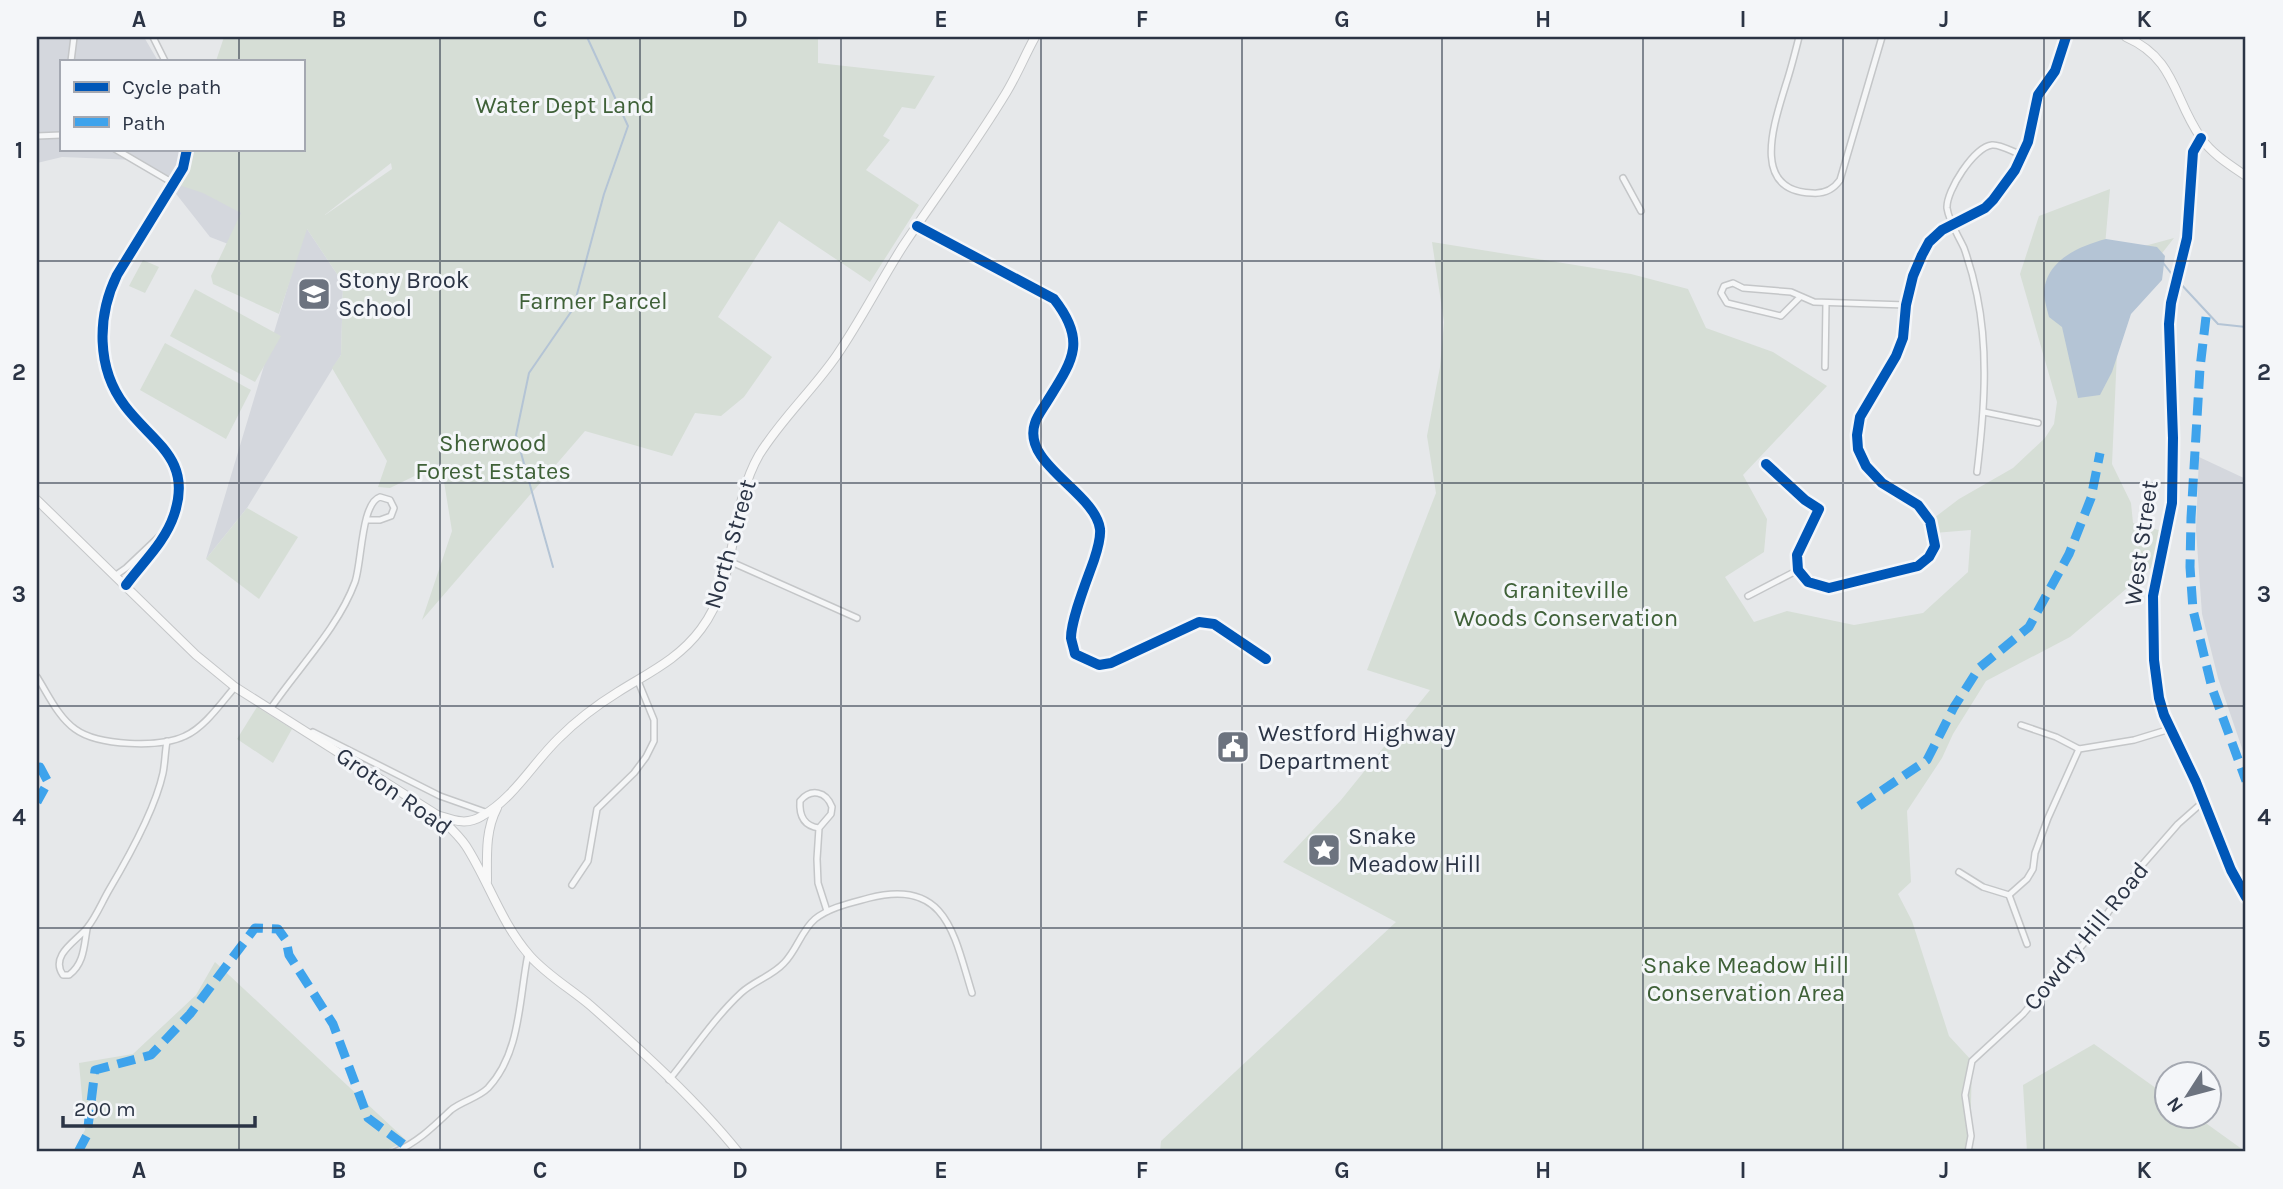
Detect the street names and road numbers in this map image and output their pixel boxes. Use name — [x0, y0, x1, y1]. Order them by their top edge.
street label: North Street — [698, 476, 762, 612]
street label: West Street — [2118, 479, 2164, 607]
street label: Groton Road — [331, 741, 457, 841]
street label: Cowdry Hill Road — [2018, 856, 2154, 1016]

